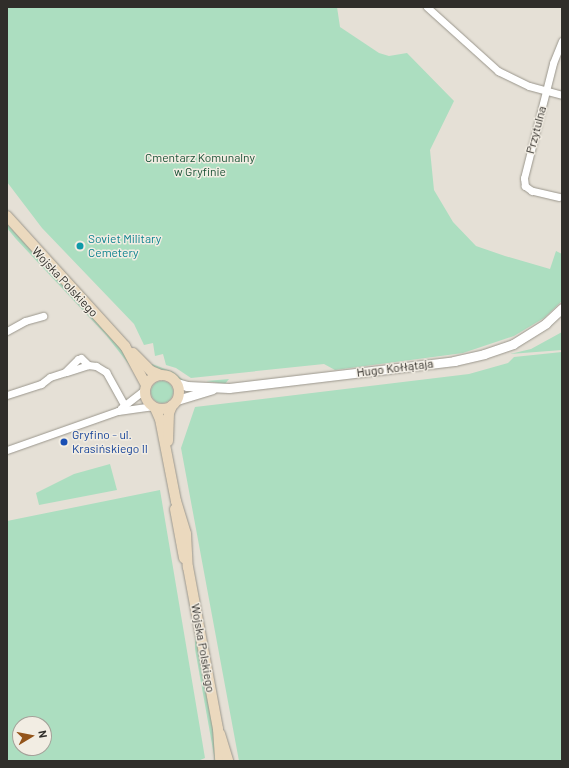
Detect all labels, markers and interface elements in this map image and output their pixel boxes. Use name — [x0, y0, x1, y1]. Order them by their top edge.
street label: Przytulna — [523, 105, 549, 155]
park label: Cmentarz Komunalny w Gryfinie — [145, 151, 255, 179]
place label: Soviet Military Cemetery — [88, 232, 161, 260]
marker: Soviet Military Cemetery — [75, 241, 85, 251]
street label: Wojska Polskiego — [29, 244, 101, 320]
street label: Hugo Kołłątaja — [356, 356, 434, 380]
place label: Gryfino - ul. Krasińskiego II — [72, 428, 148, 456]
marker: Gryfino - ul. Krasińskiego II — [59, 437, 69, 447]
street label: Wojska Polskiego — [188, 602, 218, 694]
north arrow — [12, 716, 52, 756]
text: N — [36, 729, 50, 739]

